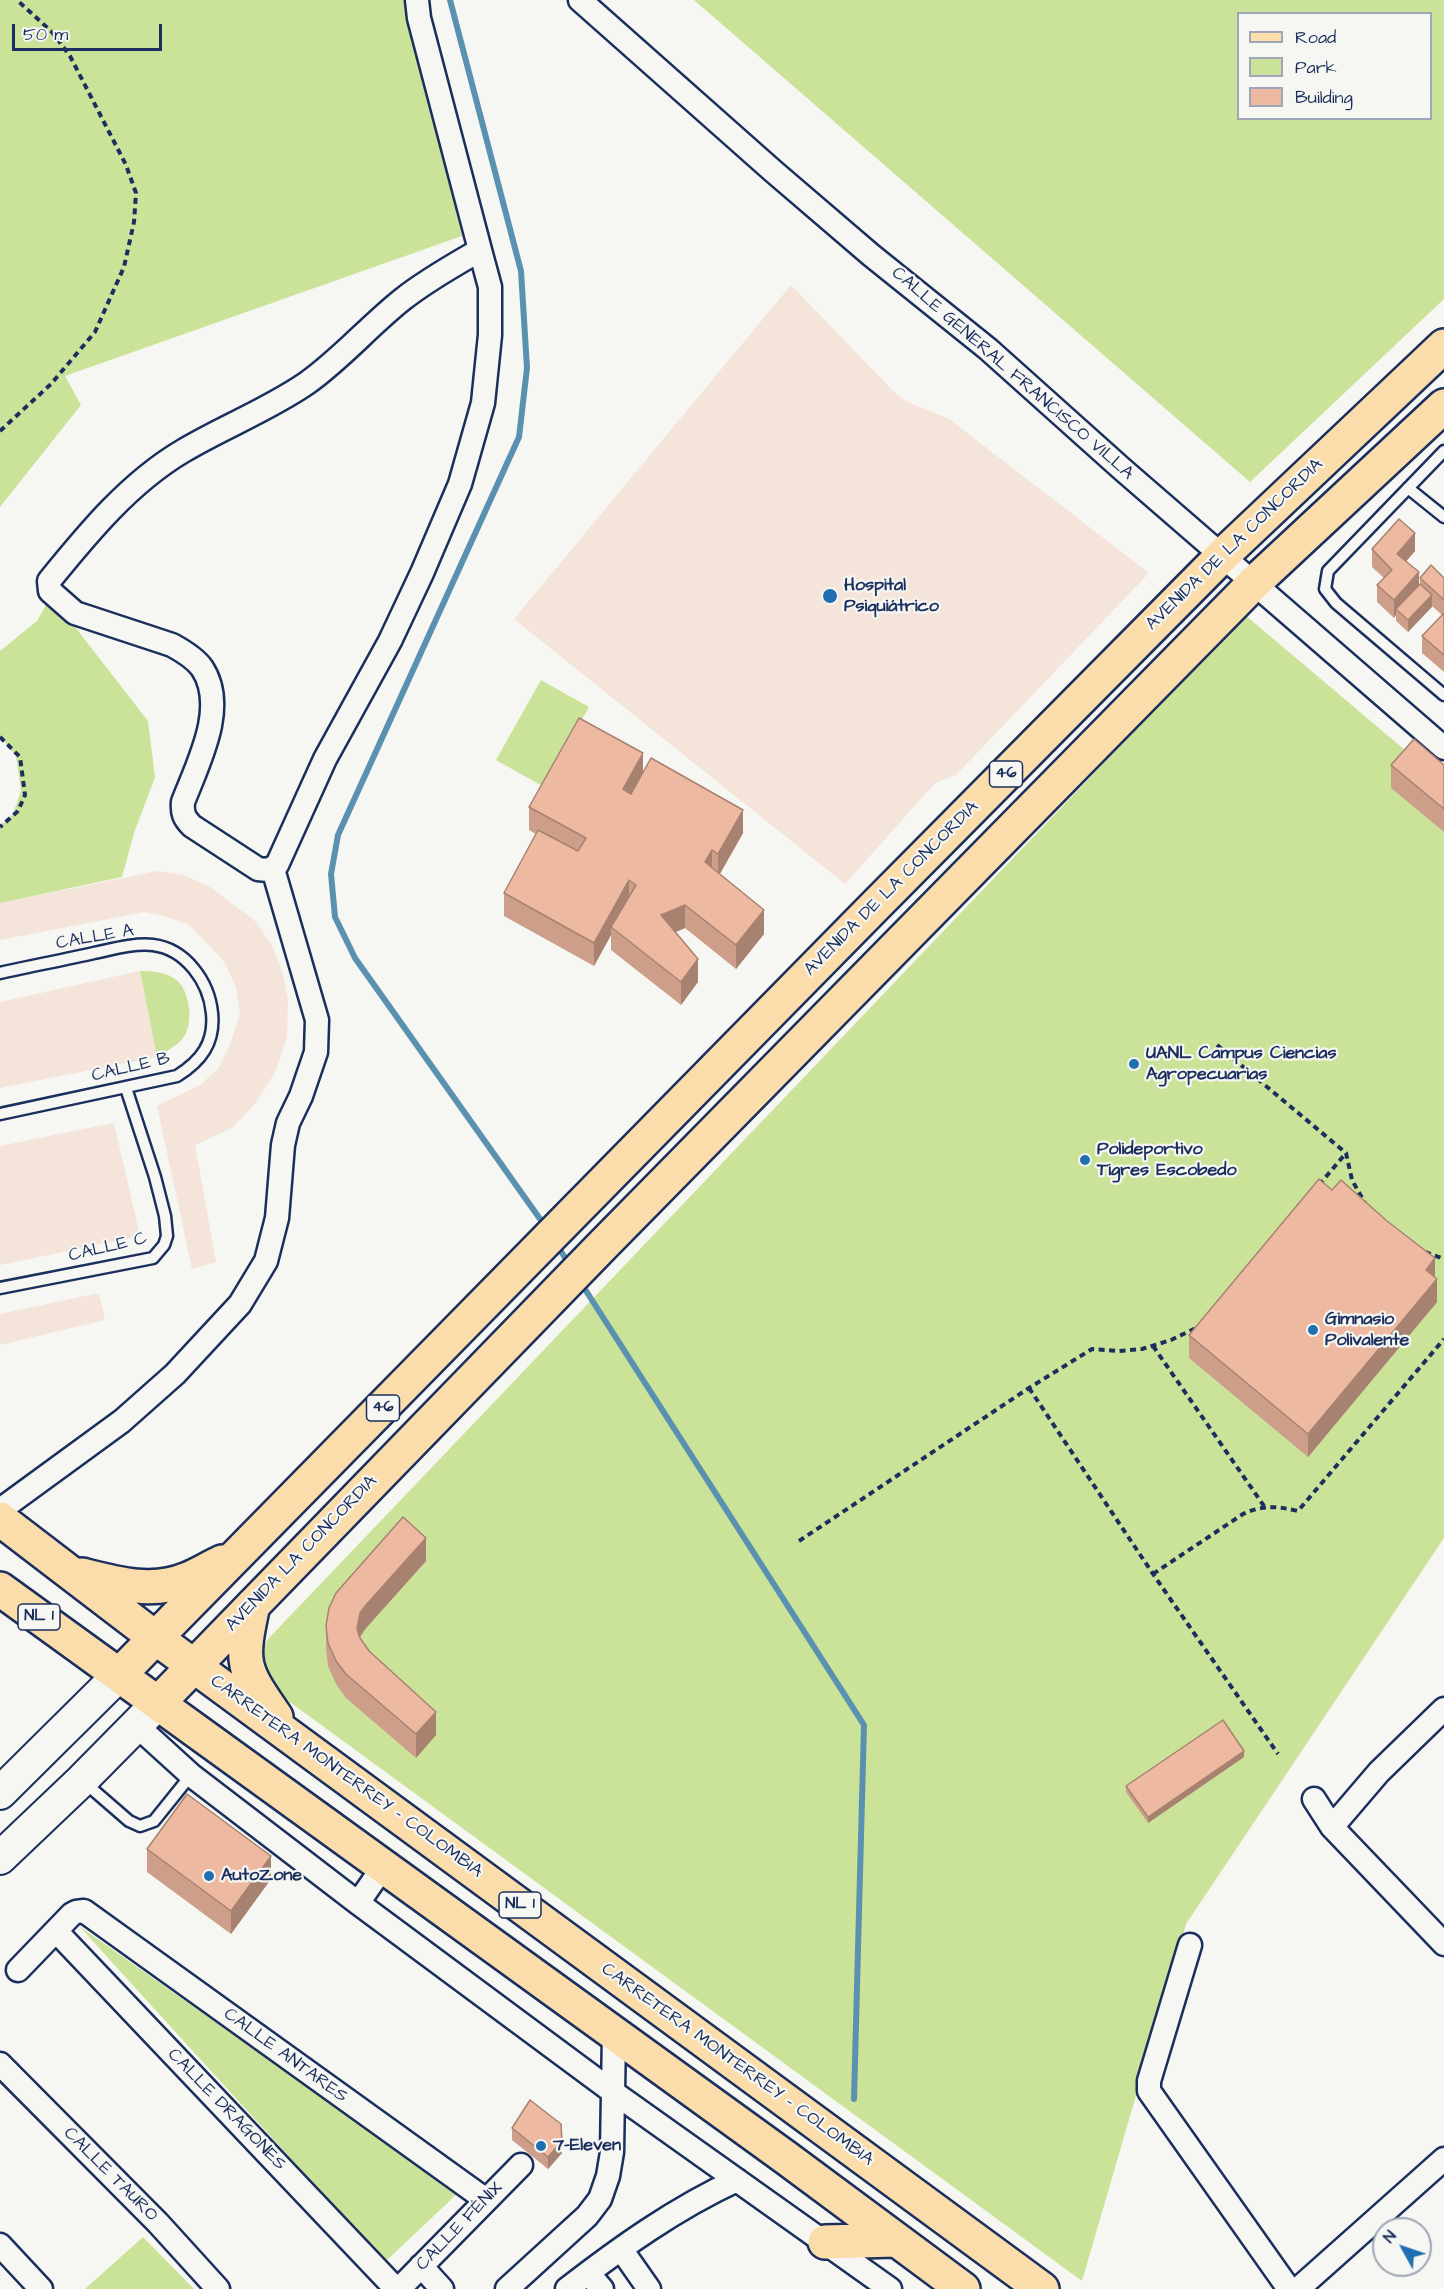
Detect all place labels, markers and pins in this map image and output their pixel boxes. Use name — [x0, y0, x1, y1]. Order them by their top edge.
place label: Hospital Psiquiátrico — [844, 575, 939, 618]
marker: Hospital Psiquiátrico — [821, 587, 839, 605]
place label: UANL Campus Ciencias Agropecuarias — [1146, 1043, 1336, 1086]
marker: UANL Campus Ciencias Agropecuarias — [1127, 1057, 1141, 1071]
place label: Polideportivo Tigres Escobedo — [1097, 1139, 1237, 1182]
marker: Polideportivo Tigres Escobedo — [1078, 1153, 1092, 1167]
place label: Gimnasio Polivalente — [1325, 1309, 1409, 1352]
marker: Gimnasio Polivalente — [1306, 1323, 1320, 1337]
place label: AutoZone — [221, 1865, 302, 1887]
marker: AutoZone — [202, 1869, 216, 1883]
place label: 7-Eleven — [553, 2135, 621, 2157]
marker: 7-Eleven — [534, 2139, 548, 2153]

